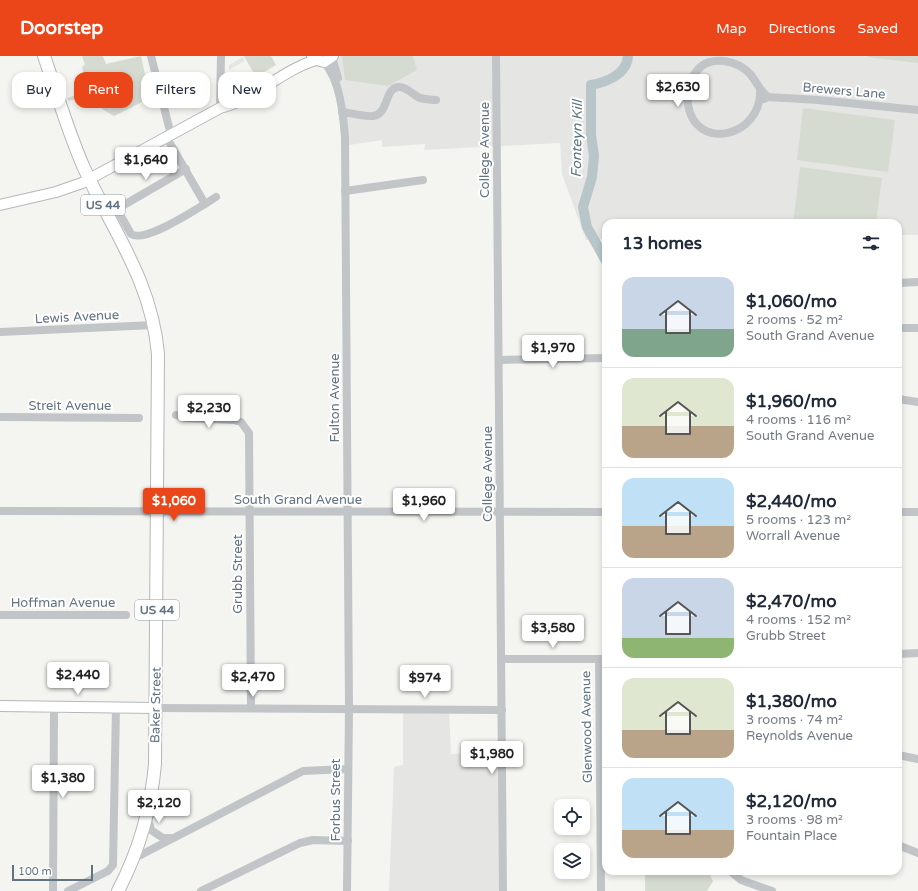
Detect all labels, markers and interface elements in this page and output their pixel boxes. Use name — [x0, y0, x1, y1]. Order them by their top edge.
text: Doorstep — [20, 17, 103, 39]
text: Map — [716, 20, 747, 37]
text: Directions — [769, 20, 836, 37]
text: Saved — [858, 20, 898, 37]
chip: Buy — [12, 72, 66, 108]
chip: Rent — [74, 72, 133, 108]
chip: Filters — [141, 72, 210, 108]
chip: New — [218, 72, 276, 108]
pin: $2,630 — [645, 74, 711, 108]
text: $2,630 — [656, 79, 700, 95]
street label: Brewers Lane — [802, 79, 886, 103]
water label: Fonteyn Kill — [568, 99, 586, 178]
street label: College Avenue — [477, 102, 493, 198]
pin: $1,640 — [113, 147, 179, 181]
text: $1,640 — [124, 152, 168, 168]
road number: US 44 — [81, 195, 125, 215]
icon: filters — [860, 232, 882, 254]
text: 13 homes — [622, 233, 702, 254]
text: $1,060/mo — [746, 291, 837, 312]
icon: home — [654, 293, 702, 341]
street label: Lewis Avenue — [34, 307, 120, 327]
text: 2 rooms · 52 m² — [746, 312, 843, 328]
text: South Grand Avenue — [746, 328, 874, 344]
pin: $1,970 — [520, 335, 586, 369]
text: $1,970 — [531, 340, 575, 356]
street label: Fulton Avenue — [327, 353, 343, 443]
text: $1,960/mo — [746, 391, 837, 412]
icon: home — [654, 394, 702, 442]
pin: $2,230 — [176, 395, 242, 429]
street label: Streit Avenue — [29, 398, 111, 414]
text: $2,230 — [187, 400, 231, 416]
text: 4 rooms · 116 m² — [746, 412, 851, 428]
street label: College Avenue — [480, 426, 496, 522]
text: South Grand Avenue — [746, 428, 874, 444]
pin: $1,060 — [141, 488, 207, 522]
pin: $1,960 — [391, 488, 457, 522]
text: $2,440/mo — [746, 491, 836, 512]
street label: South Grand Avenue — [234, 492, 362, 508]
text: $1,060 — [152, 493, 196, 509]
text: $1,960 — [402, 493, 446, 509]
icon: home — [654, 494, 702, 542]
text: 5 rooms · 123 m² — [746, 512, 851, 528]
text: Worrall Avenue — [746, 528, 840, 544]
street label: Grubb Street — [230, 534, 246, 614]
text: $2,470/mo — [746, 591, 836, 612]
icon: home — [654, 594, 702, 642]
street label: Hoffman Avenue — [11, 595, 115, 611]
road number: US 44 — [135, 600, 179, 620]
text: 4 rooms · 152 m² — [746, 612, 851, 628]
pin: $3,580 — [520, 615, 586, 649]
text: $3,580 — [531, 620, 575, 636]
text: Grubb Street — [746, 628, 826, 644]
pin: $2,440 — [45, 662, 111, 696]
pin: $2,470 — [220, 664, 286, 698]
pin: $974 — [401, 665, 449, 699]
text: $2,440 — [56, 667, 100, 683]
street label: Baker Street — [147, 667, 165, 743]
text: $2,470 — [231, 669, 275, 685]
text: $974 — [409, 670, 441, 686]
street label: Glenwood Avenue — [578, 671, 596, 783]
text: $1,380/mo — [746, 691, 837, 712]
icon: home — [654, 694, 702, 742]
text: 3 rooms · 74 m² — [746, 712, 843, 728]
text: Reynolds Avenue — [746, 728, 853, 744]
pin: $1,980 — [459, 741, 525, 775]
text: $1,980 — [470, 746, 514, 762]
street label: Forbus Street — [328, 758, 344, 842]
pin: $1,380 — [30, 765, 96, 799]
text: $1,380 — [41, 770, 85, 786]
pin: $2,120 — [126, 790, 192, 824]
text: $2,120/mo — [746, 791, 837, 812]
icon: home — [654, 794, 702, 842]
text: $2,120 — [137, 795, 181, 811]
map controls — [554, 799, 590, 879]
button: locate — [554, 799, 590, 835]
text: 3 rooms · 98 m² — [746, 812, 843, 828]
text: Fountain Place — [746, 828, 837, 844]
button: layers — [554, 843, 590, 879]
scale bar — [12, 863, 93, 882]
text: 100 m — [18, 865, 52, 878]

